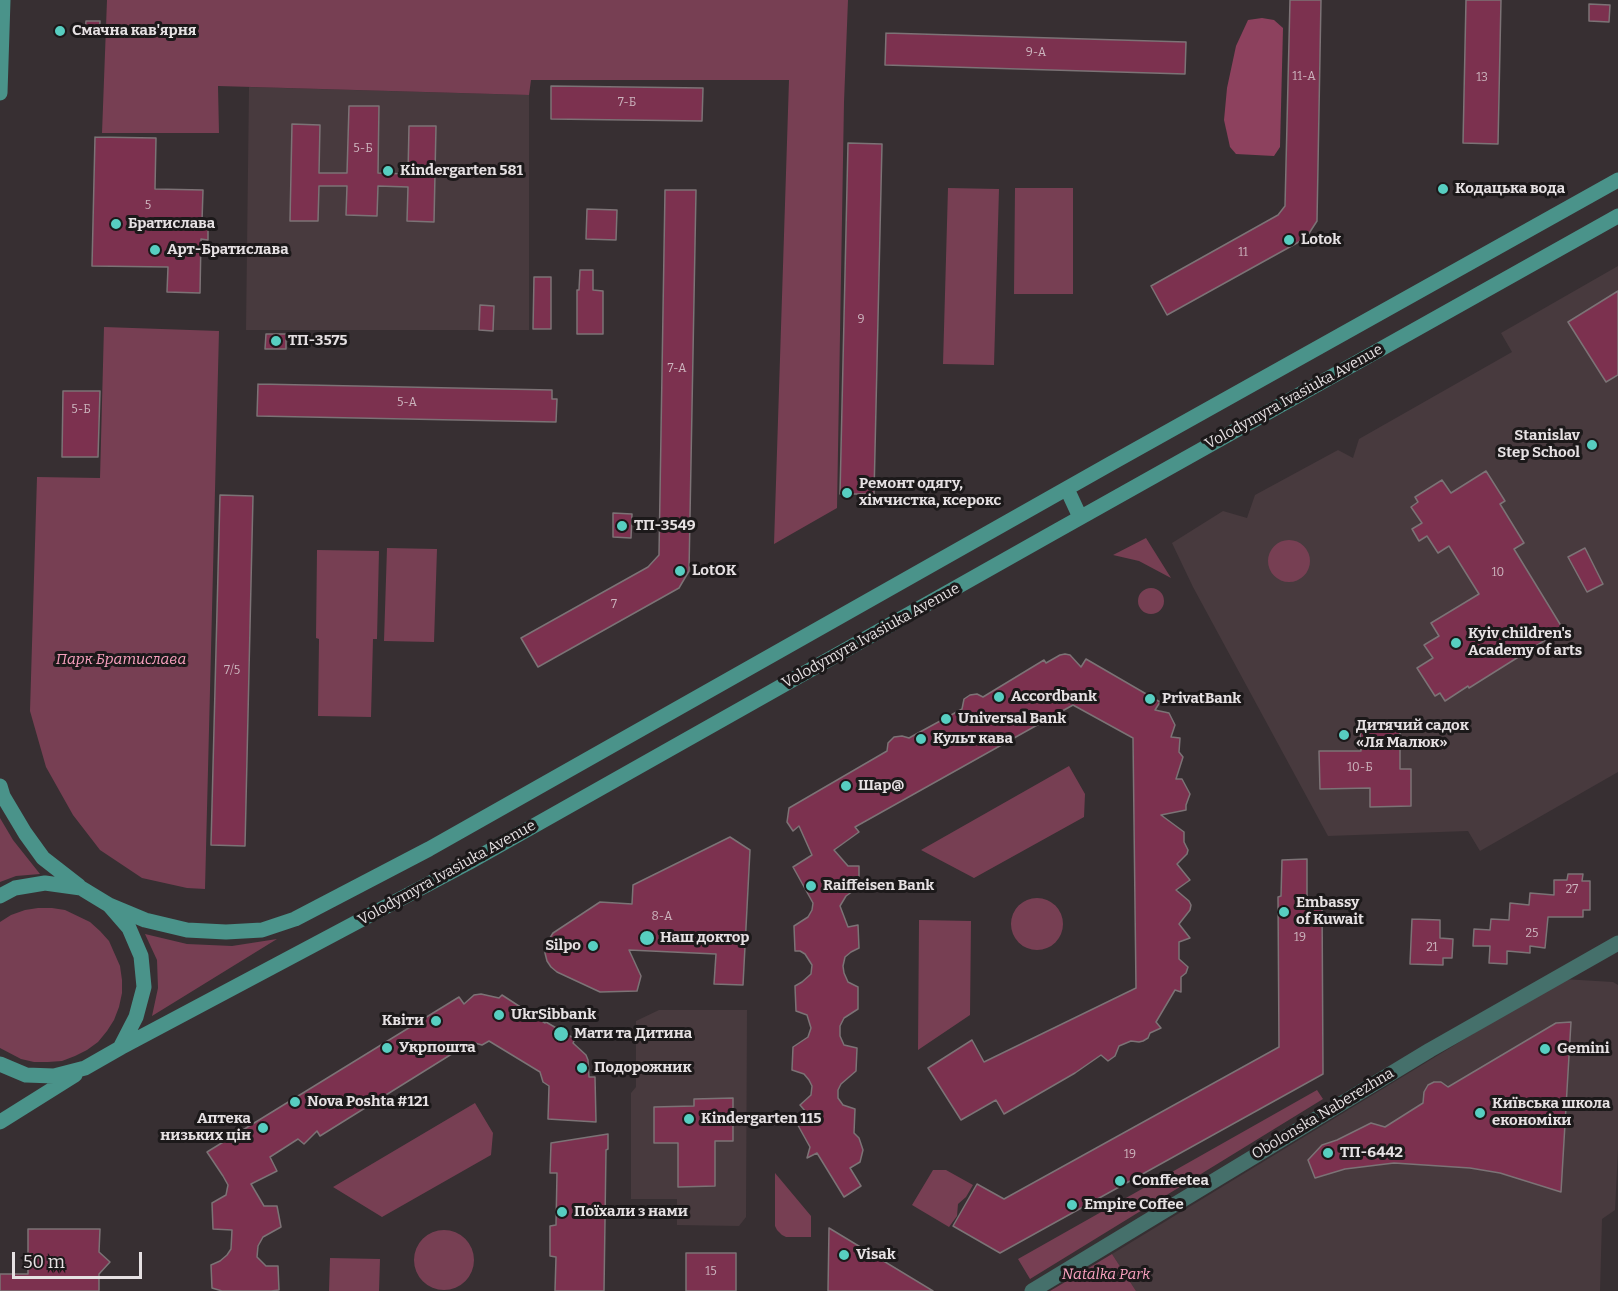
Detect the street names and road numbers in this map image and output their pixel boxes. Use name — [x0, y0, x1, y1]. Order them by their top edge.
street label: Volodymyra Ivasiuka Avenue — [1202, 341, 1386, 453]
street label: Volodymyra Ivasiuka Avenue — [779, 580, 963, 692]
street label: Volodymyra Ivasiuka Avenue — [355, 817, 539, 929]
street label: Obolonska Naberezhna — [1249, 1064, 1397, 1164]

